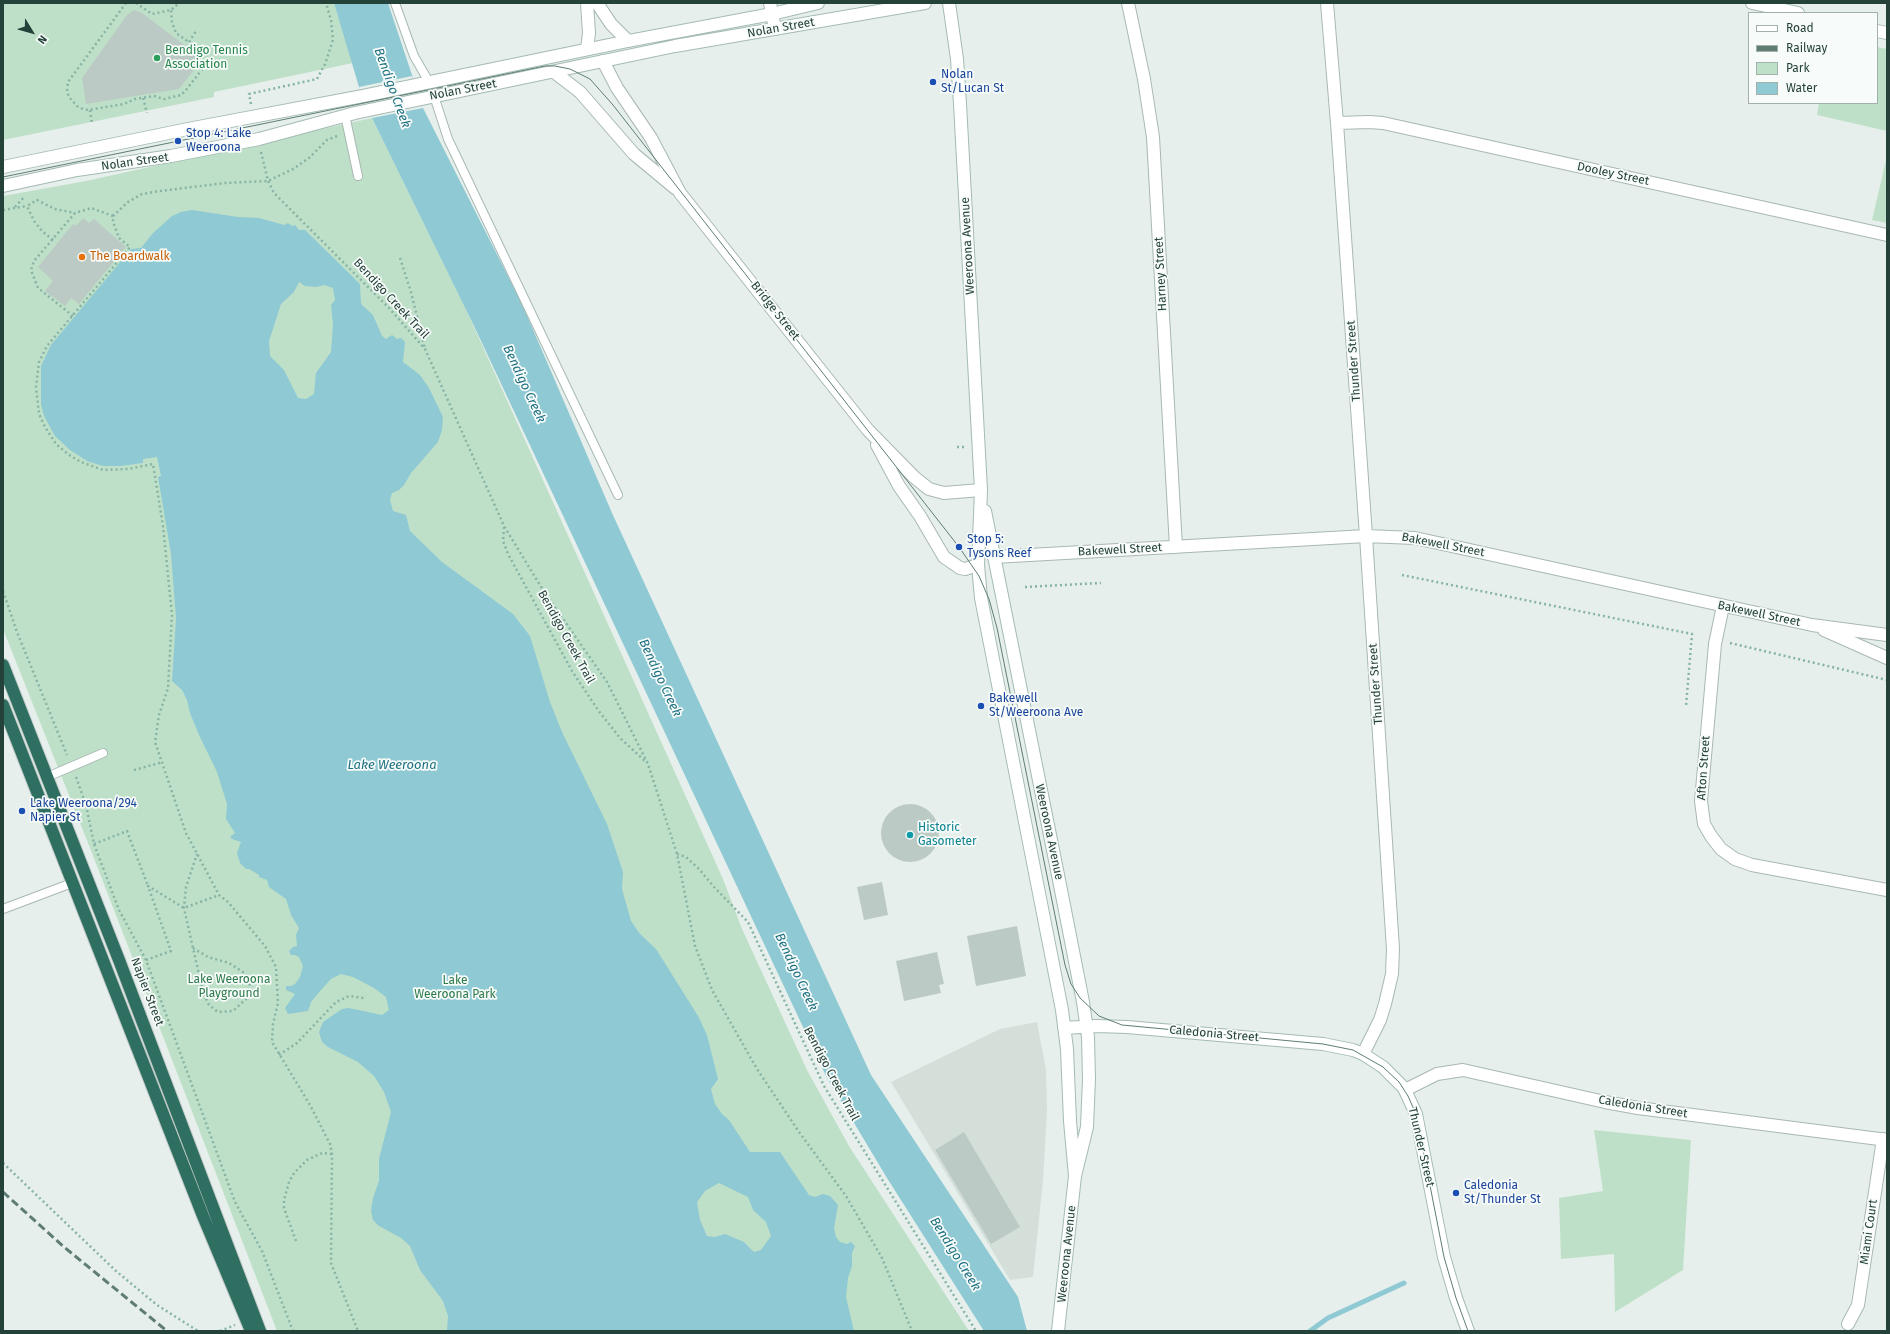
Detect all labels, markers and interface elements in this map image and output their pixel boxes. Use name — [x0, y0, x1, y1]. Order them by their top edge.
north arrow — [12, 12, 52, 52]
legend — [1748, 12, 1878, 104]
street label: Nolan Street — [746, 15, 816, 41]
text: Road — [1786, 21, 1814, 35]
text: N — [35, 33, 49, 46]
text: Railway — [1786, 41, 1827, 55]
place label: Bendigo Tennis Association — [165, 44, 248, 72]
water label: Bendigo Creek — [370, 46, 414, 130]
marker: Bendigo Tennis Association — [152, 53, 162, 63]
text: Park — [1786, 61, 1810, 75]
place label: Nolan St/Lucan St — [941, 68, 1004, 96]
street label: Nolan Street — [428, 76, 498, 104]
marker: Nolan St/Lucan St — [928, 77, 938, 87]
text: Water — [1786, 81, 1817, 95]
place label: Stop 4: Lake Weeroona — [186, 127, 251, 155]
marker: Stop 4: Lake Weeroona — [173, 136, 183, 146]
street label: Nolan Street — [100, 150, 170, 174]
street label: Dooley Street — [1576, 159, 1650, 189]
street label: Weeroona Avenue — [958, 197, 978, 295]
street label: Harney Street — [1152, 236, 1170, 312]
place label: The Boardwalk — [90, 250, 170, 264]
marker: The Boardwalk — [77, 252, 87, 262]
street label: Bendigo Creek Trail — [350, 256, 432, 342]
street label: Bridge Street — [748, 279, 802, 343]
street label: Thunder Street — [1344, 320, 1364, 402]
water label: Bendigo Creek — [499, 343, 549, 425]
street label: Bakewell Street — [1400, 530, 1486, 560]
place label: Stop 5: Tysons Reef — [967, 533, 1031, 561]
street label: Bakewell Street — [1078, 541, 1162, 559]
marker: Stop 5: Tysons Reef — [954, 542, 964, 552]
street label: Bendigo Creek Trail — [534, 588, 598, 686]
street label: Bakewell Street — [1716, 598, 1802, 630]
water label: Bendigo Creek — [635, 637, 685, 719]
street label: Thunder Street — [1366, 643, 1386, 725]
place label: Bakewell St/Weeroona Ave — [989, 692, 1083, 720]
marker: Bakewell St/Weeroona Ave — [976, 701, 986, 711]
street label: Afton Street — [1695, 735, 1713, 801]
water label: Lake Weeroona — [347, 757, 437, 773]
street label: Weeroona Avenue — [1032, 783, 1066, 881]
place label: Lake Weeroona/294 Napier St — [30, 797, 137, 825]
marker: Lake Weeroona/294 Napier St — [17, 806, 27, 816]
place label: Historic Gasometer — [918, 821, 977, 849]
marker: Historic Gasometer — [905, 830, 915, 840]
water label: Bendigo Creek — [771, 931, 821, 1013]
street label: Napier Street — [127, 956, 167, 1028]
park label: Lake Weeroona Playground — [188, 973, 270, 1001]
park label: Lake Weeroona Park — [414, 974, 496, 1002]
street label: Caledonia Street — [1169, 1023, 1259, 1045]
street label: Bendigo Creek Trail — [800, 1025, 862, 1123]
street label: Caledonia Street — [1597, 1093, 1689, 1121]
street label: Thunder Street — [1405, 1106, 1437, 1188]
place label: Caledonia St/Thunder St — [1464, 1179, 1541, 1207]
marker: Caledonia St/Thunder St — [1451, 1188, 1461, 1198]
street label: Miami Court — [1857, 1199, 1881, 1265]
street label: Weeroona Avenue — [1055, 1205, 1079, 1303]
water label: Bendigo Creek — [926, 1214, 984, 1294]

